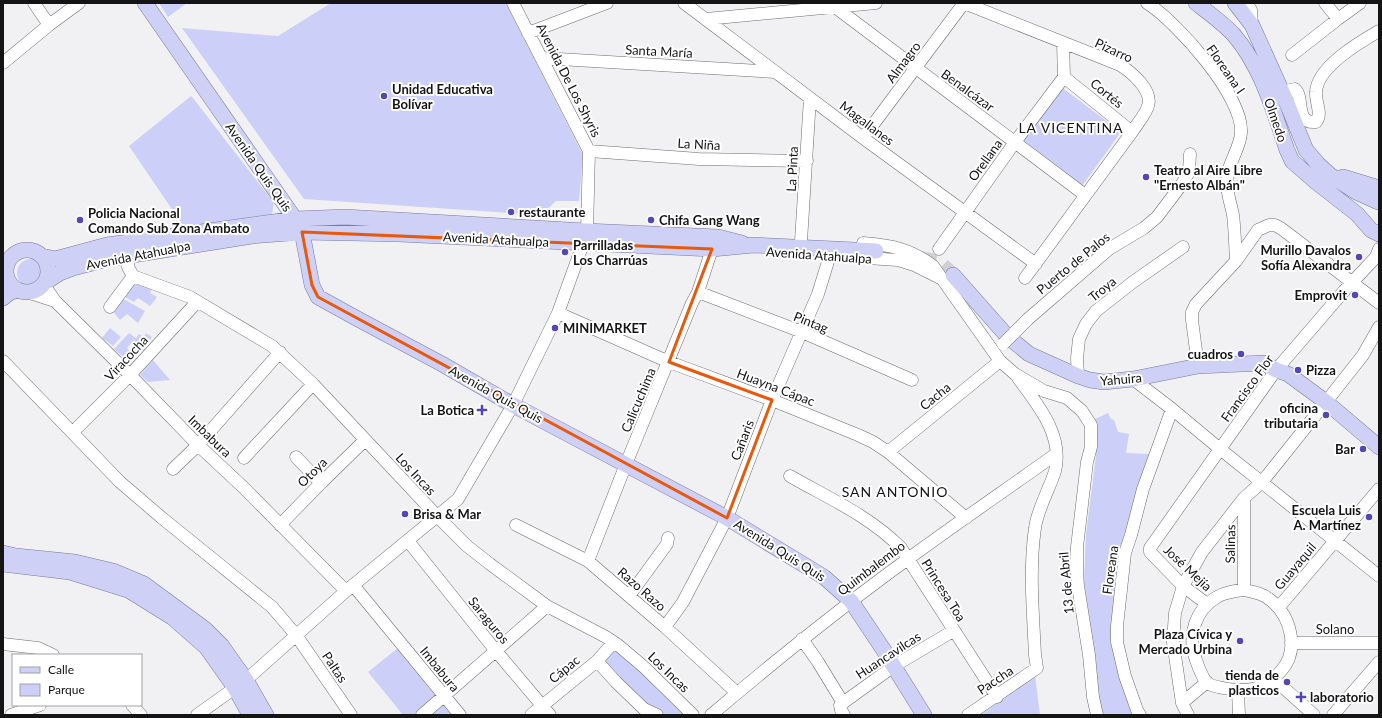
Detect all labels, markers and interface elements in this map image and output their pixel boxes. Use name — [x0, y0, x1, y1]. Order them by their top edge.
street label: Avenida De Los Shyris — [533, 20, 605, 140]
street label: Pizarro — [1093, 34, 1135, 66]
street label: Almagro — [882, 38, 924, 86]
street label: Santa María — [625, 41, 693, 61]
street label: Floreana I — [1203, 41, 1249, 97]
street label: Benalcázar — [938, 65, 998, 115]
street label: Cortés — [1087, 75, 1127, 111]
place label: Unidad Educativa Bolívar — [392, 81, 493, 112]
marker: Unidad Educativa Bolívar — [379, 91, 389, 101]
street label: Olmedo — [1261, 96, 1291, 144]
street label: Magallanes — [837, 97, 898, 149]
street label: Avenida Quis Quis — [222, 119, 296, 215]
district label: LA VICENTINA — [1018, 119, 1124, 136]
street label: La Niña — [677, 135, 721, 153]
street label: Orellana — [964, 136, 1006, 184]
street label: La Pinta — [783, 146, 801, 192]
place label: Teatro al Aire Libre "Ernesto Albán" — [1154, 162, 1263, 193]
marker: Teatro al Aire Libre "Ernesto Albán" — [1141, 172, 1151, 182]
place label: restaurante — [519, 204, 585, 220]
place label: Policia Nacional Comando Sub Zona Ambato — [88, 205, 250, 236]
marker: restaurante — [506, 207, 516, 217]
place label: Chifa Gang Wang — [659, 212, 760, 228]
marker: Policia Nacional Comando Sub Zona Ambato — [75, 215, 85, 225]
marker: Chifa Gang Wang — [646, 215, 656, 225]
street label: Avenida Atahualpa — [443, 228, 549, 250]
street label: Puerto de Palos — [1033, 228, 1113, 297]
street label: Avenida Atahualpa — [84, 237, 192, 273]
place label: Parrilladas Los Charrúas — [573, 237, 648, 268]
place label: Murillo Davalos Sofía Alexandra — [1260, 242, 1351, 273]
street label: Avenida Atahualpa — [766, 243, 872, 267]
marker: Parrilladas Los Charrúas — [560, 247, 570, 257]
marker: Murillo Davalos Sofía Alexandra — [1354, 252, 1364, 262]
street label: Troya — [1085, 273, 1119, 305]
place label: Emprovit — [1294, 287, 1347, 303]
marker: Emprovit — [1350, 290, 1360, 300]
street label: Pintag — [791, 308, 831, 336]
place label: MINIMARKET — [563, 320, 647, 336]
marker: MINIMARKET — [550, 323, 560, 333]
street label: Viracocha — [101, 332, 151, 384]
place label: cuadros — [1188, 346, 1233, 362]
marker: cuadros — [1236, 349, 1246, 359]
street label: Francisco Flor — [1217, 351, 1277, 425]
street label: Avenida Quis Quis — [446, 362, 546, 427]
place label: Pizza — [1306, 362, 1336, 378]
street label: Calicuchima — [617, 365, 659, 435]
street label: Huayna Cápac — [735, 365, 817, 409]
marker: Pizza — [1293, 365, 1303, 375]
street label: Yahuira — [1099, 369, 1143, 389]
street label: Cacha — [916, 379, 954, 413]
place label: oficina tributaria — [1264, 400, 1318, 431]
place label: La Botica — [420, 402, 474, 418]
marker: La Botica — [477, 405, 487, 415]
marker: oficina tributaria — [1321, 410, 1331, 420]
street label: Imbabura — [185, 412, 235, 460]
street label: Cañaris — [727, 417, 757, 463]
place label: Bar — [1335, 441, 1355, 457]
marker: Bar — [1358, 444, 1368, 454]
street label: Los Incas — [393, 450, 440, 499]
street label: Otoya — [294, 454, 330, 490]
district label: SAN ANTONIO — [842, 483, 948, 500]
place label: Escuela Luis A. Martínez — [1292, 502, 1361, 533]
place label: Brisa & Mar — [413, 506, 481, 522]
marker: Brisa & Mar — [400, 509, 410, 519]
marker: Escuela Luis A. Martínez — [1364, 512, 1374, 522]
street label: Avenida Quis Quis — [731, 515, 829, 585]
street label: Salinas — [1222, 524, 1238, 564]
street label: Quimbalembo — [834, 537, 908, 599]
street label: Guayaquil — [1271, 539, 1319, 593]
street label: José Mejía — [1161, 542, 1215, 594]
street label: Floreana — [1099, 545, 1121, 595]
street label: 13 de Abril — [1055, 551, 1077, 615]
street label: Princesa Toa — [918, 556, 970, 624]
street label: Razo Razo — [615, 564, 669, 614]
street label: Saraguros — [465, 593, 513, 647]
street label: Solano — [1316, 621, 1354, 637]
place label: Plaza Cívica y Mercado Urbina — [1139, 626, 1232, 657]
street label: Huancavilcas — [852, 628, 924, 682]
marker: Plaza Cívica y Mercado Urbina — [1235, 636, 1245, 646]
street label: Imbabura — [417, 643, 463, 695]
street label: Paltas — [319, 648, 351, 686]
street label: Los Incas — [645, 648, 693, 696]
street label: Cápac — [545, 652, 583, 686]
legend — [12, 654, 142, 706]
text: Calle — [48, 662, 74, 677]
street label: Paccha — [974, 662, 1016, 698]
place label: tienda de plasticos — [1225, 667, 1279, 698]
marker: tienda de plasticos — [1282, 677, 1292, 687]
text: Parque — [48, 682, 85, 697]
place label: laboratorio — [1310, 689, 1374, 705]
marker: laboratorio — [1295, 691, 1307, 703]

